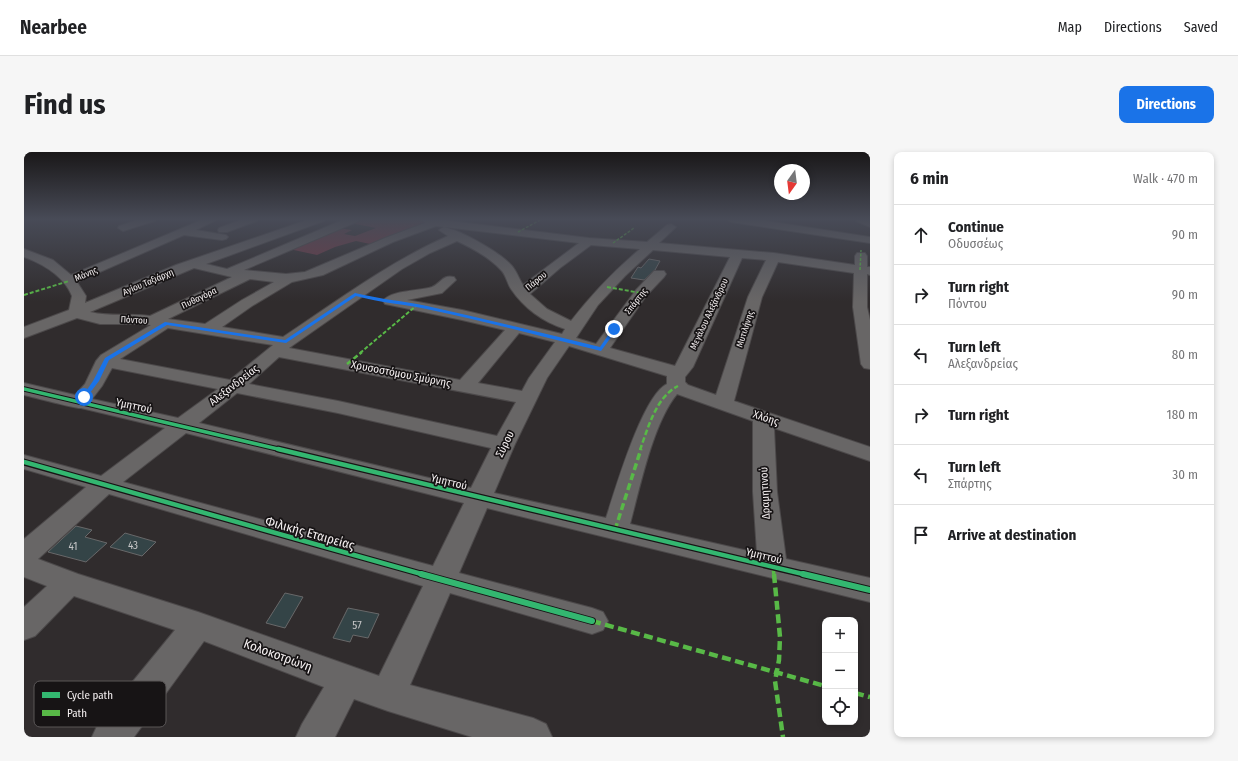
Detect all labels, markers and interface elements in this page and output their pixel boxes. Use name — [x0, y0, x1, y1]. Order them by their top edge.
text: Nearbee — [20, 16, 87, 39]
text: Map — [1058, 19, 1082, 36]
text: Directions — [1104, 19, 1162, 36]
text: Saved — [1184, 19, 1218, 36]
button: Directions — [1119, 86, 1214, 123]
text: Find us — [24, 88, 106, 121]
north arrow — [774, 164, 810, 200]
text: 6 min — [910, 168, 949, 189]
text: Walk · 470 m — [1133, 171, 1198, 186]
text: Continue — [948, 218, 1004, 236]
icon: ahead — [910, 224, 932, 246]
text: 90 m — [1172, 227, 1198, 242]
text: Οδυσσέως — [948, 236, 1003, 251]
street label: Μάνης — [73, 265, 99, 283]
street label: Αγίου Ταξιάρχη — [121, 267, 175, 297]
street label: Πάρου — [523, 269, 549, 293]
street label: Μεγάλου Αλεξάνδρου — [688, 276, 730, 351]
text: Turn right — [948, 278, 1009, 296]
icon: right — [910, 284, 932, 306]
street label: Πυθαγόρα — [180, 285, 218, 311]
street label: Σπάρτης — [623, 286, 649, 316]
text: 90 m — [1172, 287, 1198, 302]
text: Πόντου — [948, 296, 987, 311]
street label: Μυτιλήνης — [734, 309, 756, 349]
street label: Πόντου — [120, 314, 148, 326]
route end — [605, 320, 623, 338]
text: Turn left — [948, 338, 1001, 356]
icon: left — [910, 344, 932, 366]
text: 80 m — [1172, 347, 1198, 362]
text: Αλεξανδρείας — [948, 356, 1018, 371]
street label: Χρυσοστόμου Σμύρνης — [350, 358, 452, 390]
street label: Αλεξανδρείας — [207, 361, 262, 408]
route start — [75, 388, 93, 406]
street label: Υμηττού — [115, 396, 153, 416]
icon: right — [910, 404, 932, 426]
text: Turn right — [948, 406, 1009, 424]
text: 180 m — [1167, 407, 1198, 422]
street label: Χλόης — [751, 408, 781, 428]
street label: Σύρου — [493, 429, 517, 459]
text: Turn left — [948, 458, 1001, 476]
icon: left — [910, 464, 932, 486]
street label: Δραμητινού — [757, 466, 773, 520]
text: 30 m — [1172, 467, 1198, 482]
street label: Υμηττού — [430, 471, 468, 493]
text: Σπάρτης — [948, 476, 992, 491]
street label: Φιλικής Εταιρείας — [264, 513, 357, 553]
icon: arrive — [910, 524, 932, 546]
text: Arrive at destination — [948, 526, 1076, 544]
house number: 43 — [128, 539, 138, 552]
house number: 41 — [68, 540, 78, 553]
street label: Υμηττού — [745, 545, 783, 567]
map controls — [822, 617, 858, 725]
button: + — [822, 617, 858, 653]
house number: 57 — [352, 619, 362, 632]
street label: Κολοκοτρώνη — [242, 636, 314, 674]
button: − — [822, 653, 858, 689]
legend — [34, 681, 166, 727]
text: Cycle path — [67, 689, 113, 702]
button: locate — [822, 689, 858, 725]
text: Path — [67, 707, 87, 720]

